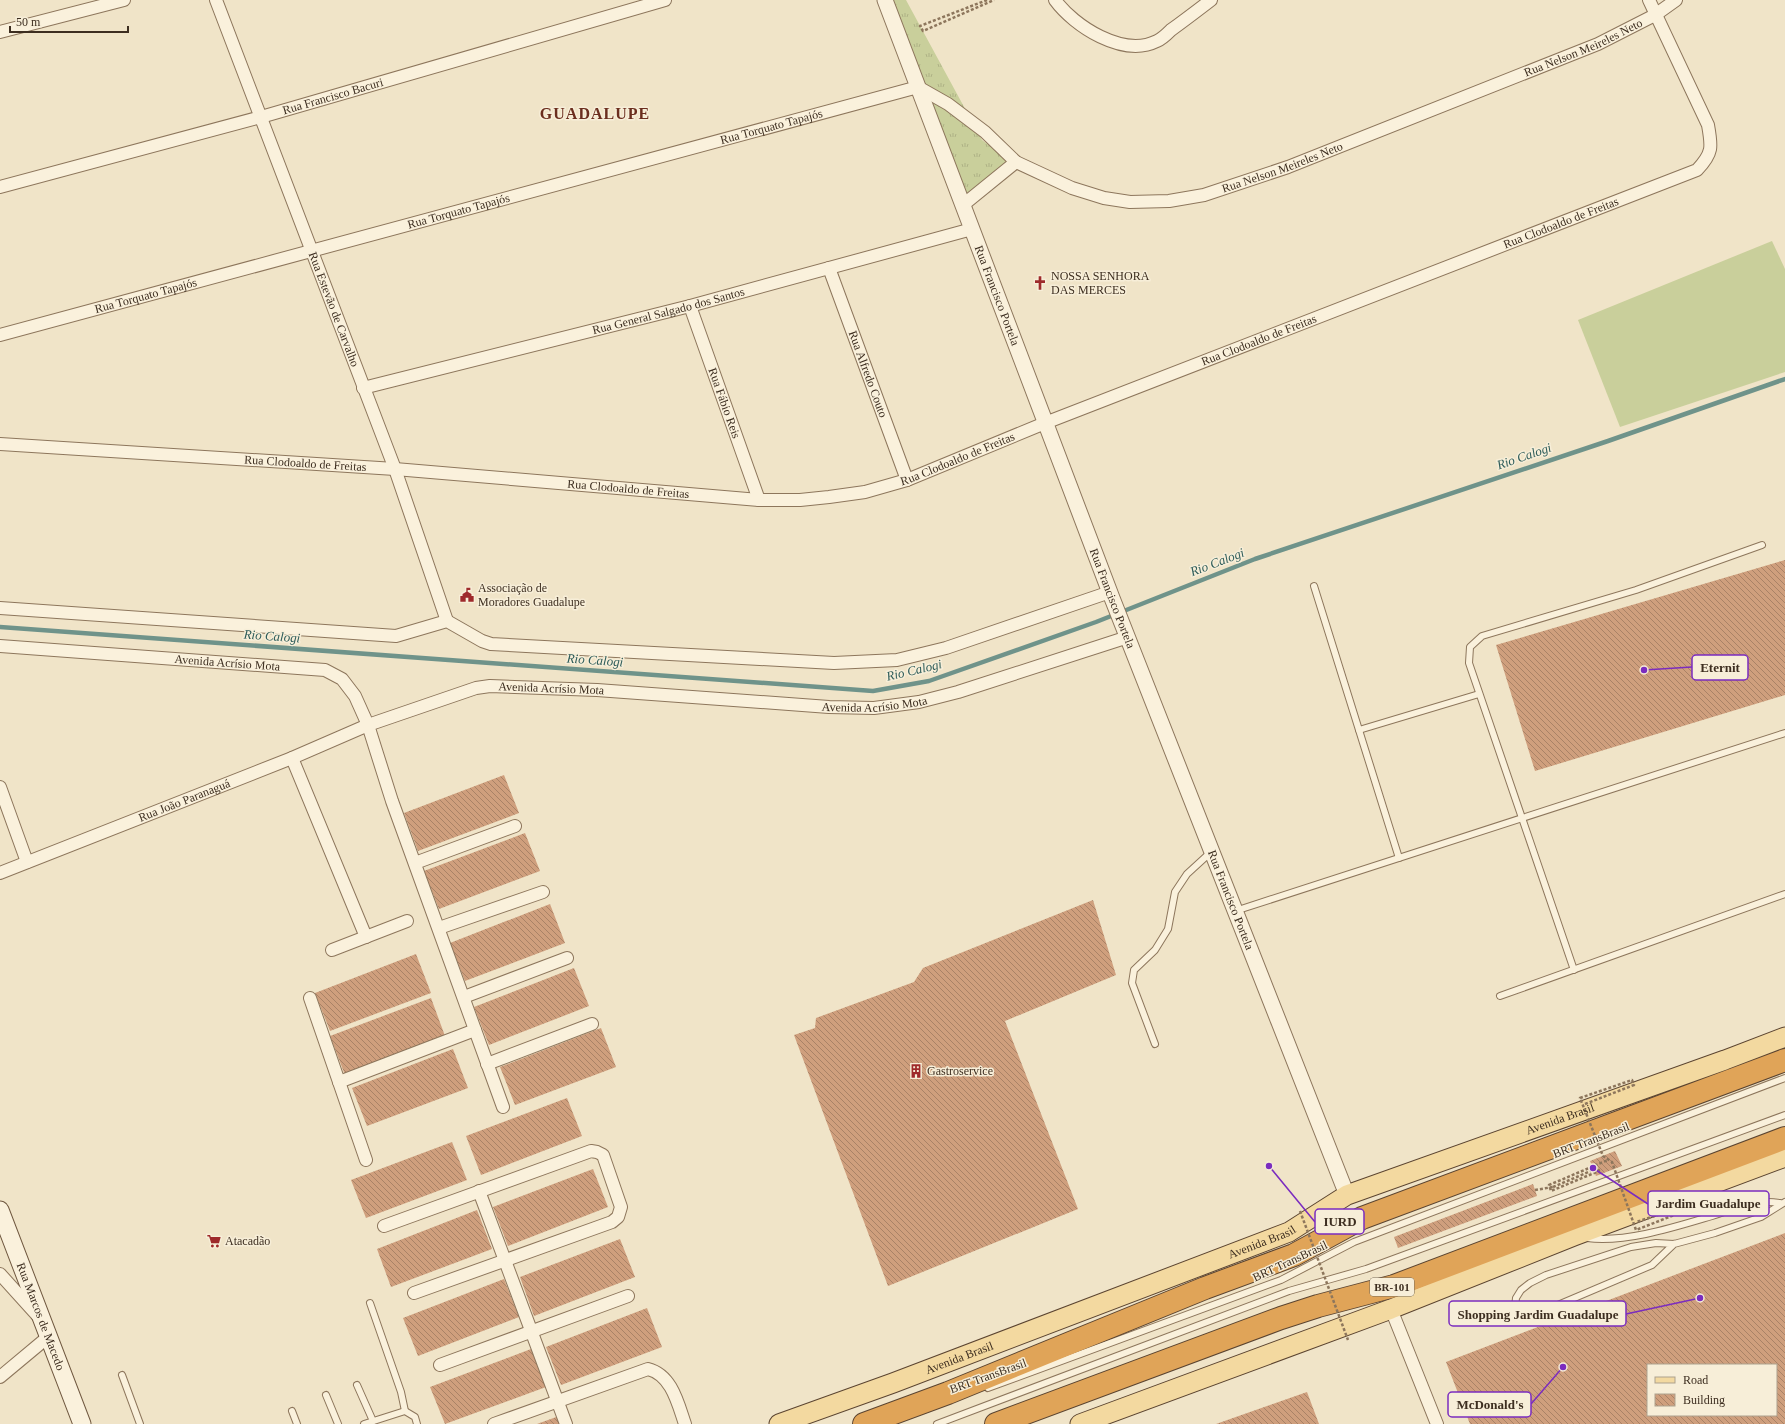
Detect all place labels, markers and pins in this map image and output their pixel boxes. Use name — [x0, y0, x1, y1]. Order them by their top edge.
place label: NOSSA SENHORA DAS MERCES — [1051, 269, 1150, 297]
church icon: NOSSA SENHORA DAS MERCES — [1032, 275, 1048, 291]
place label: Associação de Moradores Guadalupe — [478, 581, 585, 609]
public building icon: Associação de Moradores Guadalupe — [459, 587, 475, 603]
callout: Eternit — [1692, 655, 1748, 680]
building icon: Gastroservice — [908, 1063, 924, 1079]
place label: Gastroservice — [927, 1064, 993, 1078]
callout: Jardim Guadalupe — [1648, 1191, 1769, 1216]
callout: IURD — [1315, 1209, 1364, 1234]
supermarket icon: Atacadão — [206, 1233, 222, 1249]
place label: Atacadão — [225, 1234, 270, 1248]
callout: Shopping Jardim Guadalupe — [1449, 1301, 1626, 1326]
callout: McDonald's — [1448, 1392, 1531, 1417]

